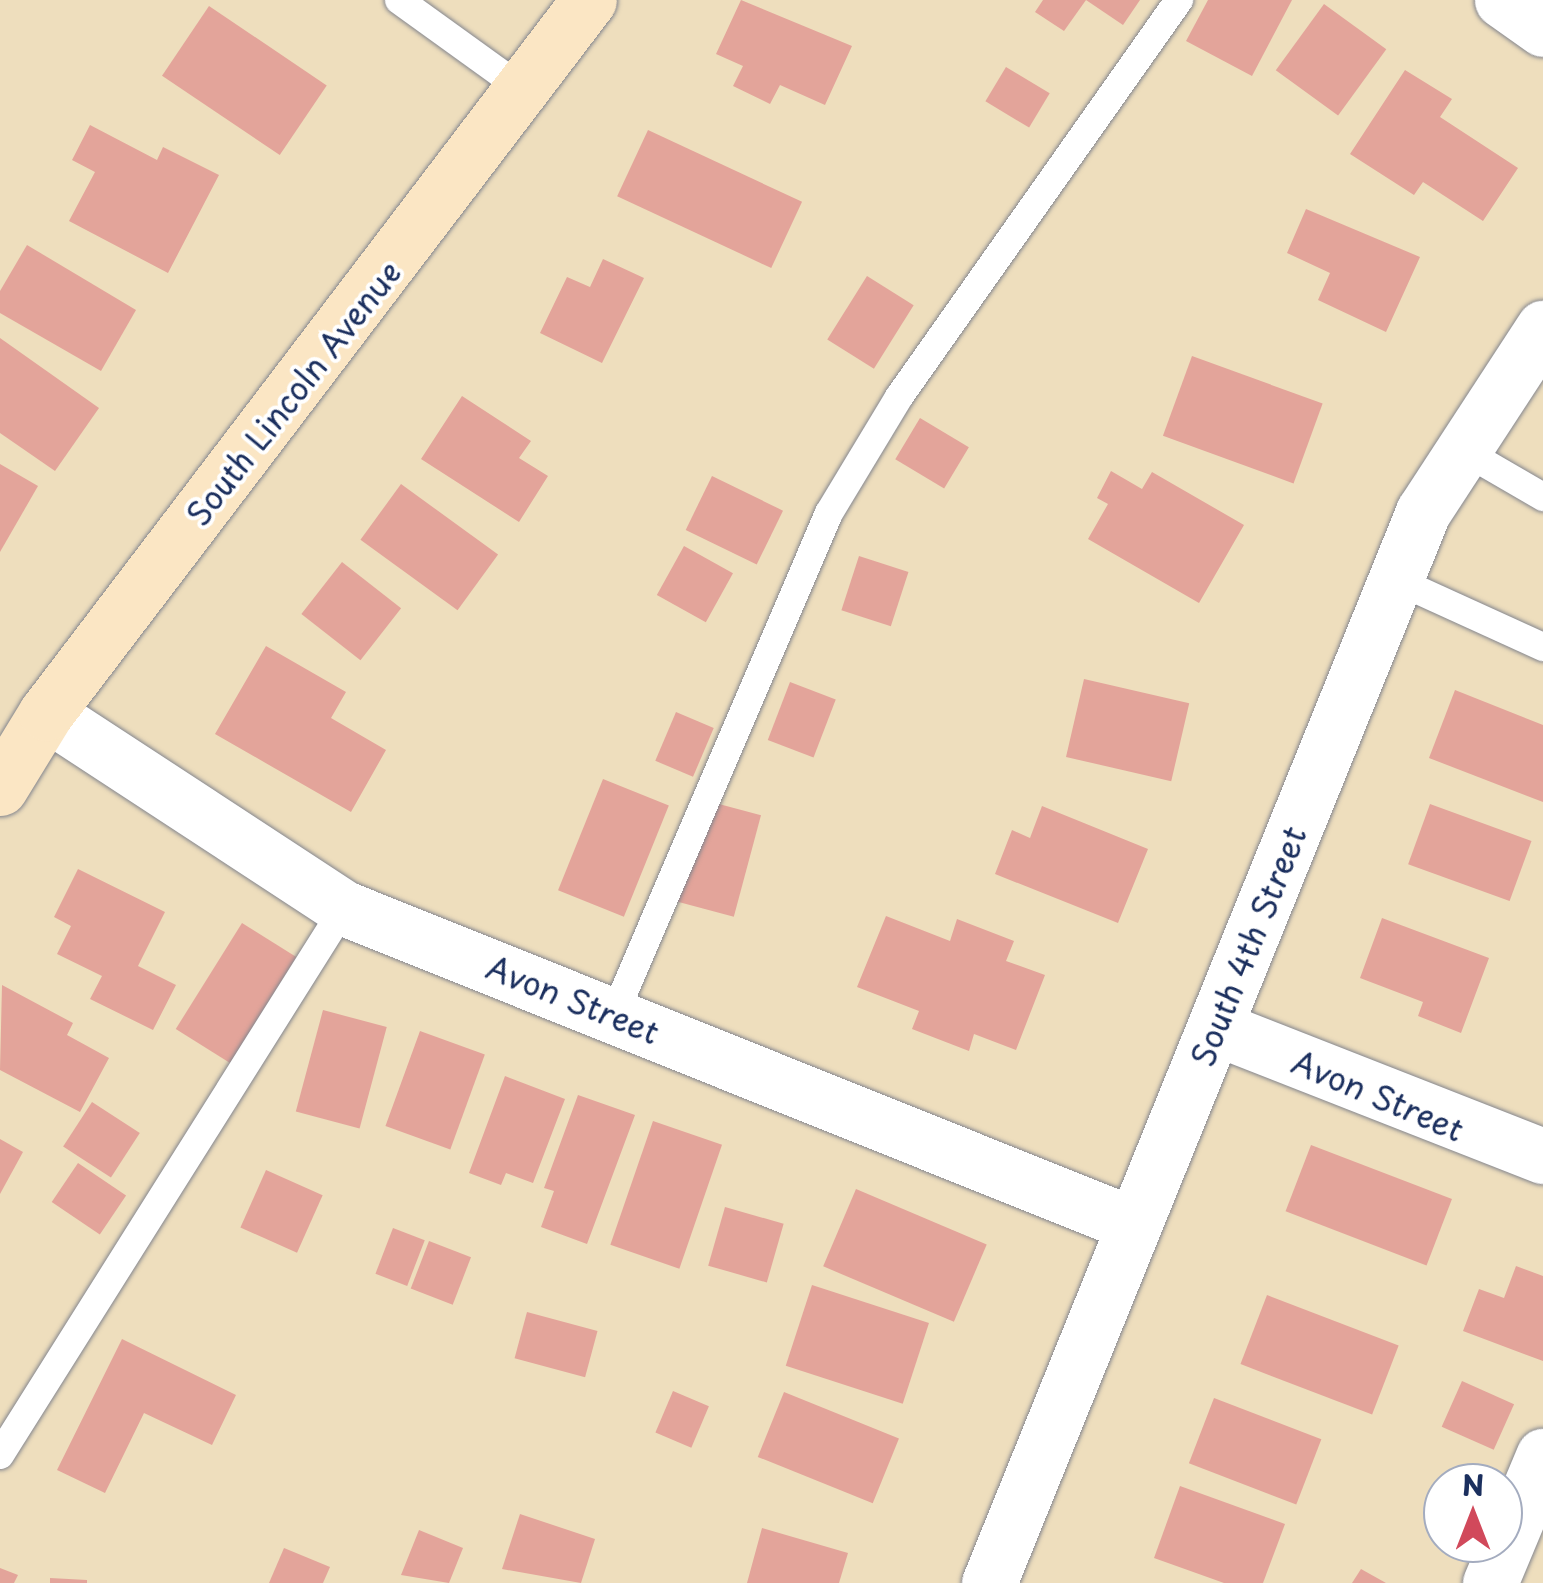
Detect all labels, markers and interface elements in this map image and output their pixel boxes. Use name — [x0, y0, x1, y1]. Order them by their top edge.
street label: South Lincoln Avenue — [178, 253, 408, 533]
street label: South 4th Street — [1182, 820, 1314, 1072]
street label: Avon Street — [482, 947, 664, 1051]
street label: Avon Street — [1287, 1042, 1469, 1148]
north arrow — [1423, 1463, 1523, 1563]
text: N — [1462, 1463, 1484, 1506]

